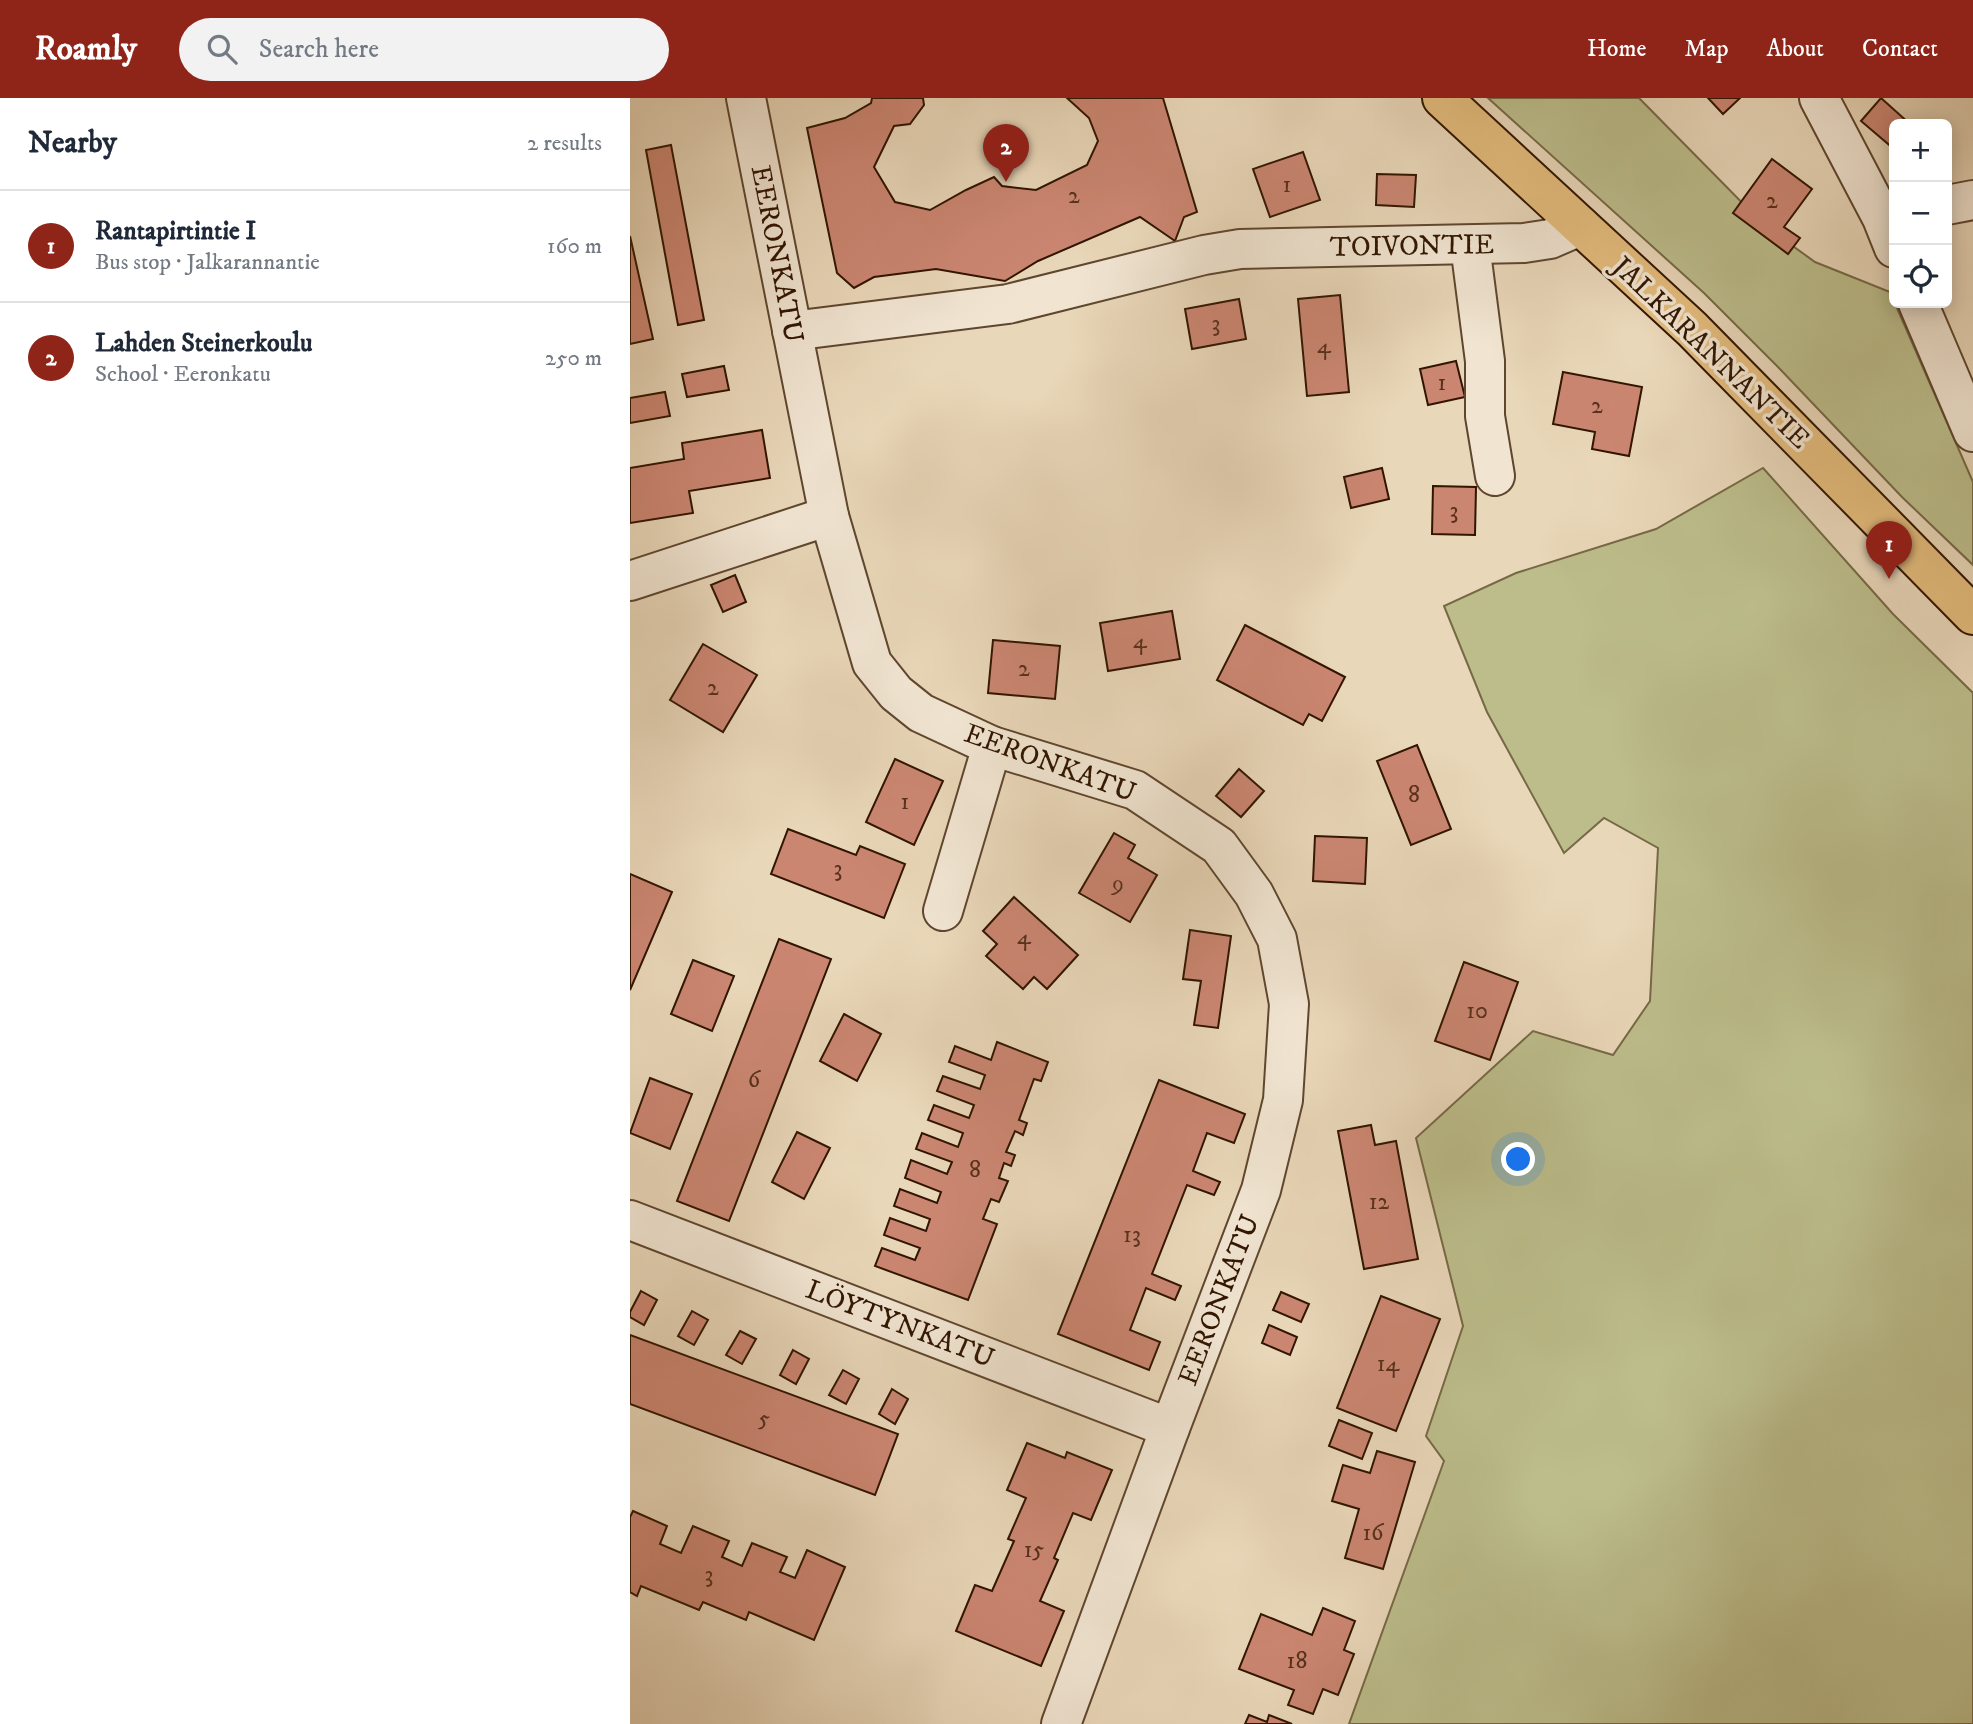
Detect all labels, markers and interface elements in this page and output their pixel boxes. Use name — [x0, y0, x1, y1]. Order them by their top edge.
search box — [179, 18, 669, 81]
text: Roamly — [35, 29, 137, 70]
icon: search — [203, 30, 241, 68]
text: Search here — [259, 33, 379, 66]
text: Home — [1587, 34, 1646, 64]
text: Map — [1684, 34, 1729, 64]
text: About — [1767, 34, 1824, 64]
text: Contact — [1862, 34, 1938, 64]
map controls — [1889, 119, 1952, 308]
button: + — [1889, 119, 1952, 182]
pin: 2 — [983, 124, 1029, 182]
text: Nearby — [28, 125, 117, 162]
text: 2 results — [527, 129, 602, 158]
street label: EERONKATU — [743, 162, 811, 346]
house number: 1 — [1283, 170, 1291, 200]
house number: 2 — [1068, 181, 1080, 211]
button: − — [1889, 182, 1952, 245]
house number: 2 — [1766, 186, 1778, 216]
text: Rantapirtintie I — [95, 215, 256, 248]
street label: TOIVONTIE — [1329, 227, 1495, 265]
text: 1 — [47, 232, 55, 261]
text: 160 m — [547, 232, 602, 261]
button: locate — [1889, 245, 1952, 308]
text: Bus stop · Jalkarannantie — [95, 248, 320, 277]
street label: JALKARANNANTIE — [1603, 248, 1817, 456]
house number: 3 — [1212, 309, 1220, 339]
text: Lahden Steinerkoulu — [95, 327, 313, 360]
house number: 4 — [1317, 331, 1332, 361]
text: 2 — [45, 344, 57, 373]
text: 250 m — [545, 344, 602, 373]
text: School · Eeronkatu — [95, 360, 271, 389]
house number: 1 — [1438, 368, 1446, 398]
house number: 2 — [1591, 391, 1603, 421]
house number: 3 — [1450, 496, 1458, 526]
pin: 1 — [1866, 521, 1912, 579]
house number: 4 — [1133, 626, 1148, 656]
house number: 2 — [1018, 654, 1030, 684]
house number: 2 — [707, 673, 719, 703]
street label: EERONKATU — [959, 716, 1141, 810]
house number: 8 — [1408, 780, 1420, 810]
house number: 1 — [901, 787, 909, 817]
house number: 3 — [834, 854, 842, 884]
house number: 9 — [1111, 869, 1124, 899]
house number: 4 — [1017, 922, 1032, 952]
house number: 10 — [1466, 996, 1488, 1026]
house number: 6 — [748, 1065, 762, 1095]
your location — [1501, 1142, 1535, 1176]
house number: 8 — [969, 1155, 981, 1185]
house number: 12 — [1369, 1187, 1390, 1217]
street label: EERONKATU — [1170, 1210, 1268, 1390]
house number: 13 — [1123, 1220, 1141, 1250]
street label: LÖYTYNKATU — [801, 1272, 999, 1376]
house number: 14 — [1377, 1349, 1400, 1379]
house number: 5 — [758, 1404, 770, 1434]
house number: 16 — [1362, 1518, 1385, 1548]
house number: 15 — [1024, 1535, 1044, 1565]
house number: 3 — [705, 1560, 713, 1590]
house number: 18 — [1287, 1646, 1307, 1676]

